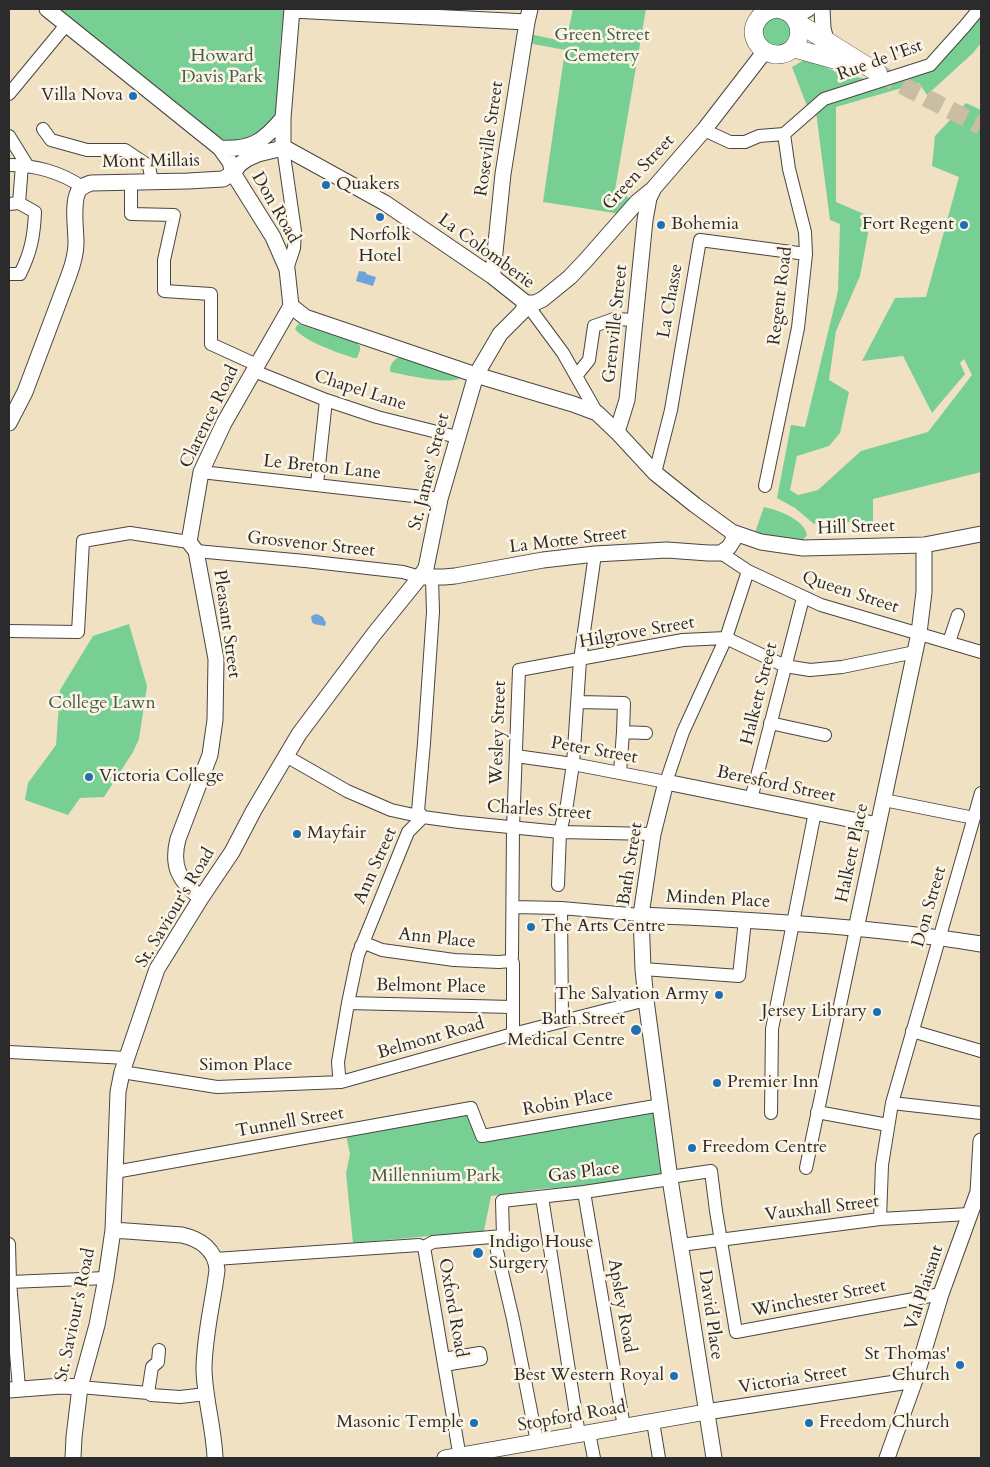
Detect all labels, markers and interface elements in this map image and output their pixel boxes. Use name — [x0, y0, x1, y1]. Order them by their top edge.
park label: Green Street Cemetery — [554, 25, 650, 68]
street label: Rue de l'Est — [834, 36, 926, 86]
park label: Howard Davis Park — [181, 46, 263, 88]
street label: Roseville Street — [471, 80, 509, 198]
place label: Villa Nova — [41, 85, 123, 107]
marker: Villa Nova — [127, 90, 139, 102]
street label: Green Street — [599, 131, 679, 215]
street label: Mont Millais — [102, 150, 200, 174]
street label: Don Road — [246, 168, 304, 248]
place label: Quakers — [336, 174, 400, 196]
marker: Quakers — [320, 179, 332, 191]
street label: La Colomberie — [433, 210, 539, 294]
marker: Norfolk Hotel — [374, 211, 386, 223]
place label: Bohemia — [671, 214, 739, 236]
place label: Fort Regent — [862, 214, 954, 236]
marker: Bohemia — [655, 219, 667, 231]
marker: Fort Regent — [958, 219, 970, 231]
place label: Norfolk Hotel — [349, 225, 411, 268]
street label: Regent Road — [764, 245, 798, 347]
street label: La Chasse — [654, 262, 688, 340]
street label: Grenville Street — [599, 264, 633, 384]
street label: Clarence Road — [176, 362, 244, 472]
street label: Chapel Lane — [311, 366, 409, 416]
street label: St. James' Street — [405, 411, 455, 533]
street label: Le Breton Lane — [262, 451, 382, 485]
street label: Hill Street — [817, 516, 895, 540]
street label: La Motte Street — [508, 523, 628, 559]
street label: Grosvenor Street — [246, 528, 376, 562]
street label: Queen Street — [799, 567, 901, 619]
street label: Pleasant Street — [208, 569, 244, 679]
street label: Hilgrove Street — [578, 612, 696, 654]
street label: Halkett Street — [737, 641, 783, 747]
street label: Wesley Street — [486, 680, 512, 786]
park label: College Lawn — [48, 693, 156, 715]
street label: Peter Street — [549, 733, 639, 769]
street label: Beresford Street — [715, 762, 837, 808]
place label: Victoria College — [99, 766, 224, 788]
marker: Victoria College — [83, 771, 95, 783]
street label: Charles Street — [486, 797, 592, 825]
street label: Halkett Place — [832, 801, 874, 905]
street label: Bath Street — [614, 821, 648, 907]
place label: Mayfair — [307, 823, 366, 845]
street label: Ann Street — [350, 824, 402, 908]
marker: Mayfair — [291, 828, 303, 840]
street label: St. Saviour's Road — [132, 844, 220, 972]
street label: Don Street — [908, 864, 952, 950]
street label: Minden Place — [665, 886, 771, 914]
place label: The Arts Centre — [541, 916, 666, 938]
marker: The Arts Centre — [525, 921, 537, 933]
street label: Ann Place — [397, 924, 477, 954]
street label: Belmont Place — [376, 975, 486, 999]
place label: The Salvation Army — [555, 984, 709, 1006]
marker: The Salvation Army — [713, 989, 725, 1001]
place label: Jersey Library — [762, 1001, 867, 1023]
marker: Jersey Library — [871, 1006, 883, 1018]
place label: Bath Street Medical Centre — [507, 1009, 625, 1052]
street label: Belmont Road — [375, 1013, 487, 1065]
marker: Bath Street Medical Centre — [629, 1023, 643, 1037]
street label: Simon Place — [199, 1055, 293, 1077]
place label: Premier Inn — [727, 1072, 819, 1094]
marker: Premier Inn — [711, 1077, 723, 1089]
street label: Robin Place — [521, 1084, 615, 1122]
street label: Tunnell Street — [234, 1103, 346, 1143]
place label: Freedom Centre — [702, 1137, 827, 1159]
marker: Freedom Centre — [686, 1142, 698, 1154]
street label: Gas Place — [547, 1158, 621, 1188]
park label: Millennium Park — [371, 1166, 501, 1188]
street label: Vauxhall Street — [764, 1191, 880, 1227]
place label: Indigo House Surgery — [489, 1232, 594, 1274]
street label: Val Plaisant — [901, 1243, 949, 1333]
street label: St. Saviour's Road — [51, 1246, 101, 1384]
marker: Indigo House Surgery — [471, 1246, 485, 1260]
street label: Oxford Road — [433, 1257, 471, 1359]
street label: Apsley Road — [602, 1257, 640, 1355]
street label: David Place — [693, 1269, 727, 1361]
street label: Winchester Street — [750, 1275, 888, 1323]
place label: St Thomas' Church — [865, 1344, 950, 1386]
marker: St Thomas' Church — [954, 1359, 966, 1371]
street label: Victoria Street — [737, 1361, 849, 1399]
place label: Best Western Royal — [513, 1365, 664, 1387]
marker: Best Western Royal — [668, 1370, 680, 1382]
street label: Stopford Road — [516, 1397, 628, 1437]
place label: Masonic Temple — [336, 1412, 464, 1434]
place label: Freedom Church — [819, 1412, 950, 1434]
marker: Masonic Temple — [468, 1417, 480, 1429]
marker: Freedom Church — [803, 1417, 815, 1429]

